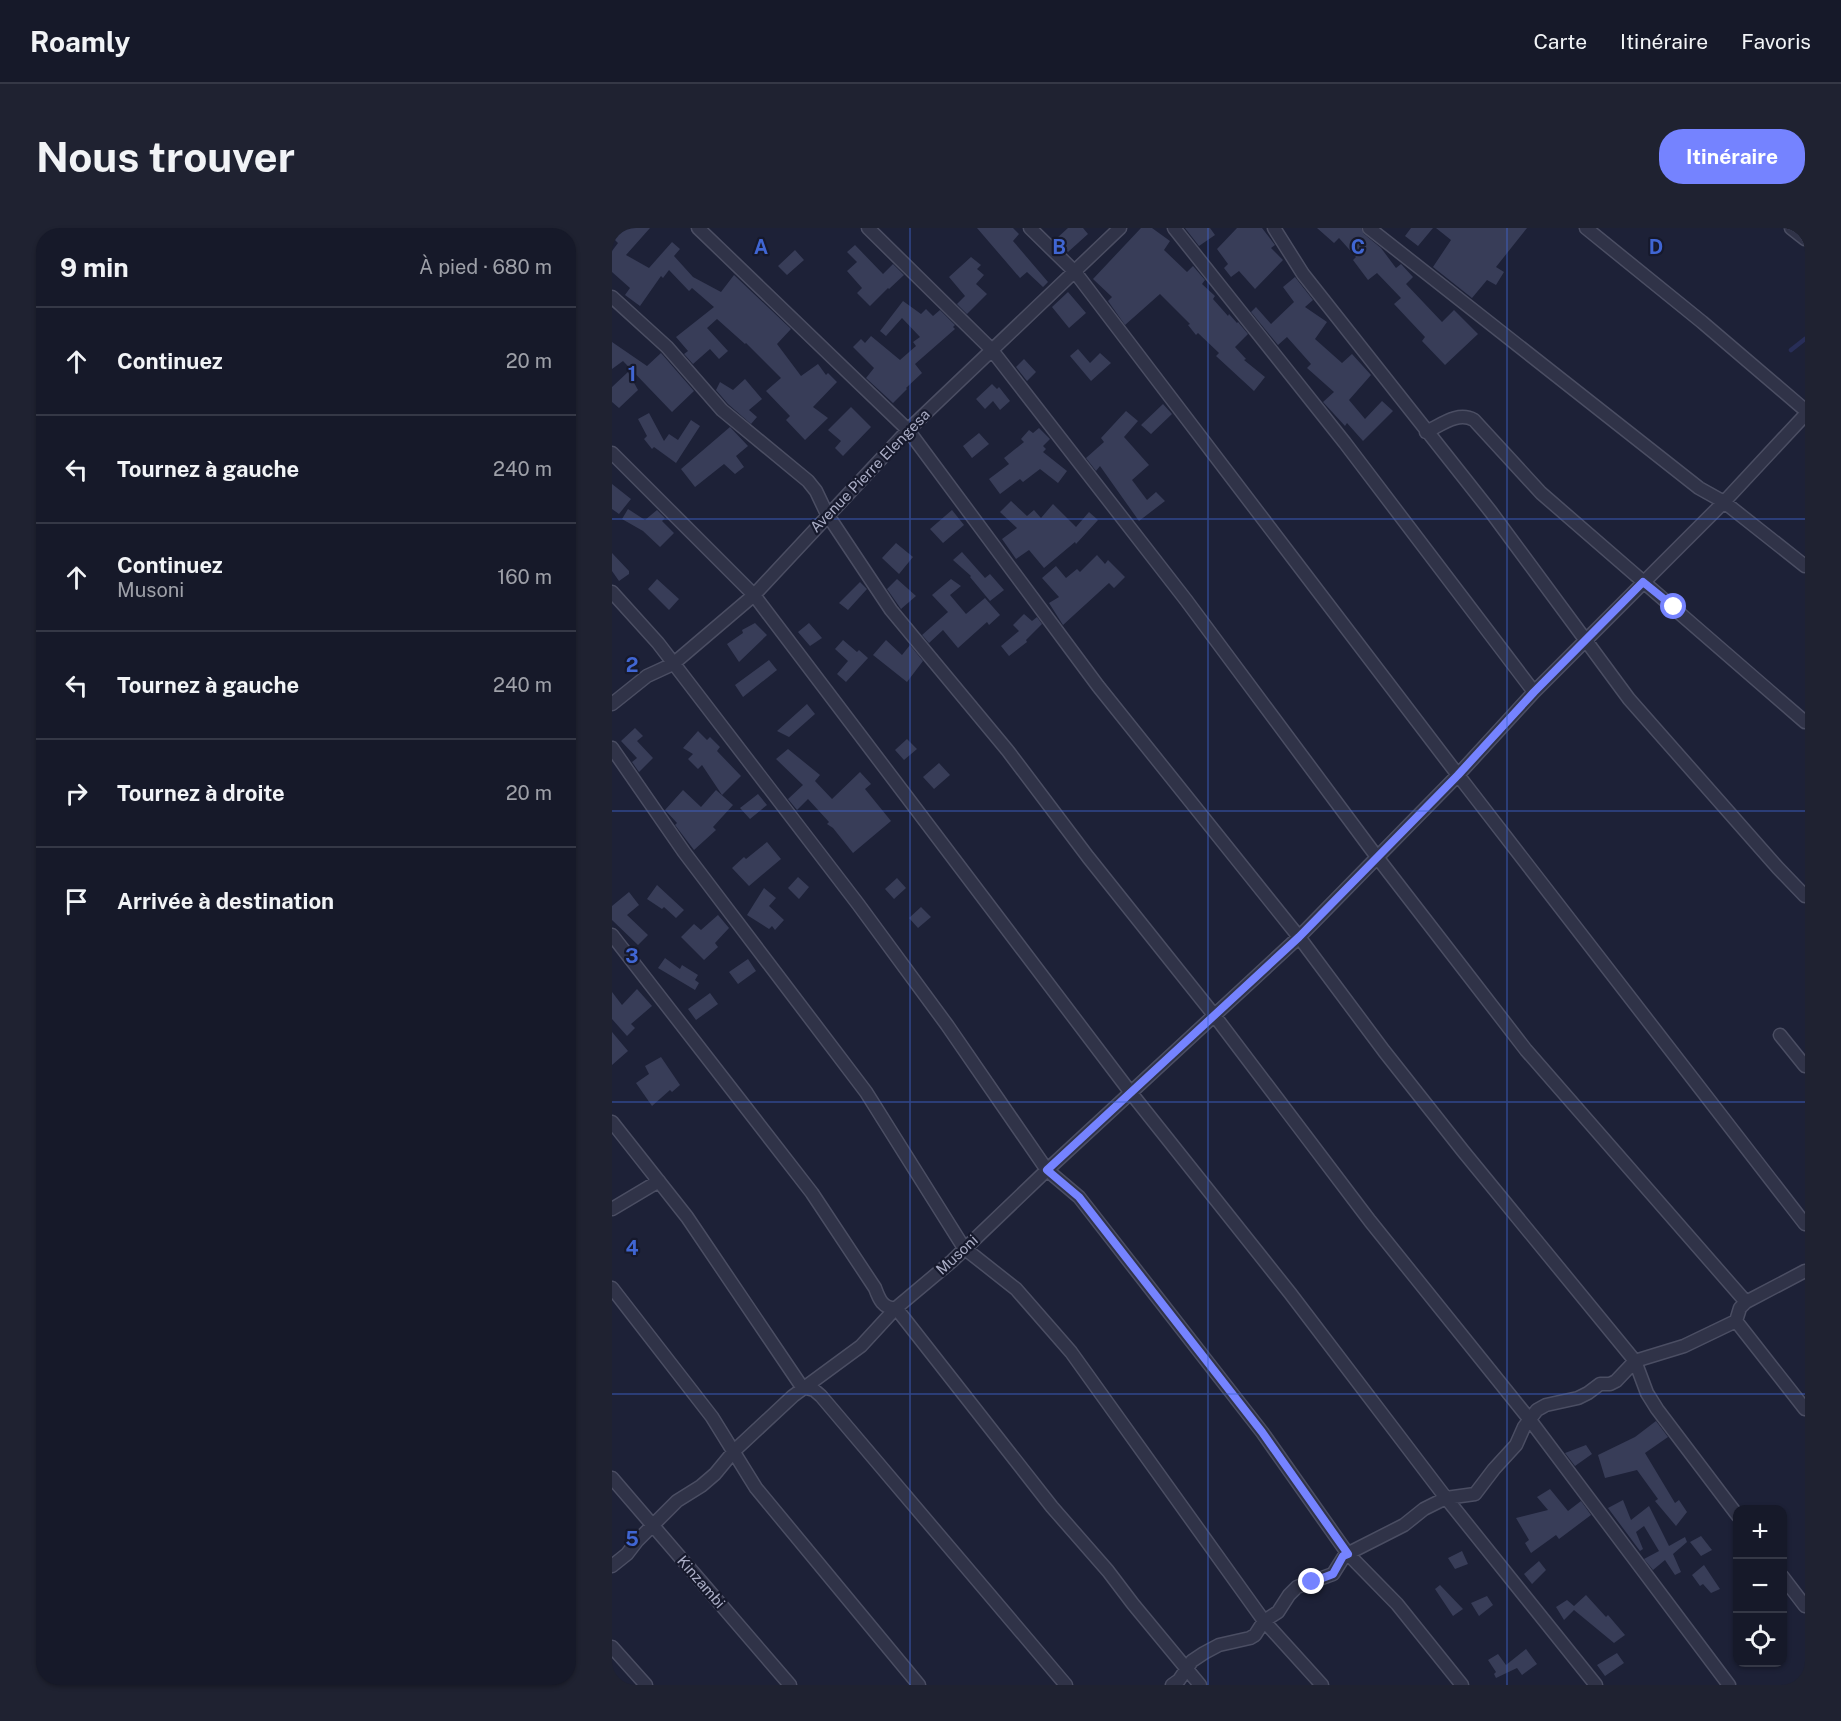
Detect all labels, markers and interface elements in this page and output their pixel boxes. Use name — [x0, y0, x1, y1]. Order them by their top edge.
text: Roamly — [30, 25, 130, 58]
text: Carte — [1533, 29, 1587, 54]
text: Itinéraire — [1620, 29, 1708, 54]
text: Favoris — [1741, 29, 1811, 54]
button: Itinéraire — [1659, 129, 1805, 184]
text: Nous trouver — [36, 132, 295, 181]
text: A — [754, 235, 768, 259]
text: B — [1052, 235, 1066, 259]
text: C — [1351, 235, 1365, 259]
text: D — [1649, 235, 1663, 259]
text: 9 min — [60, 252, 129, 283]
text: À pied · 680 m — [419, 255, 552, 279]
icon: ahead — [60, 345, 93, 378]
text: Continuez — [117, 348, 223, 374]
text: 20 m — [506, 349, 552, 373]
text: 1 — [628, 362, 636, 386]
street label: Avenue Pierre Elengesa — [806, 406, 933, 536]
icon: left — [60, 453, 93, 486]
text: Tournez à gauche — [117, 456, 299, 482]
text: 240 m — [493, 457, 552, 481]
text: Continuez — [117, 552, 223, 578]
icon: ahead — [60, 561, 93, 594]
text: 160 m — [497, 565, 552, 589]
text: Musoni — [117, 578, 184, 602]
route start — [1660, 593, 1686, 619]
text: 2 — [626, 653, 638, 677]
icon: left — [60, 669, 93, 702]
text: Tournez à gauche — [117, 672, 299, 698]
text: 240 m — [493, 673, 552, 697]
icon: right — [60, 777, 93, 810]
text: Tournez à droite — [117, 780, 285, 806]
text: 20 m — [506, 781, 552, 805]
icon: arrive — [60, 885, 93, 918]
text: Arrivée à destination — [117, 888, 334, 914]
text: 3 — [625, 944, 639, 968]
street label: Musoni — [932, 1231, 981, 1278]
text: 4 — [625, 1236, 639, 1260]
map controls — [1733, 1505, 1787, 1667]
button: + — [1733, 1505, 1787, 1559]
text: 5 — [625, 1527, 639, 1551]
street label: Kinzambi — [674, 1552, 729, 1611]
button: − — [1733, 1559, 1787, 1613]
route end — [1298, 1568, 1324, 1594]
button: locate — [1733, 1613, 1787, 1667]

